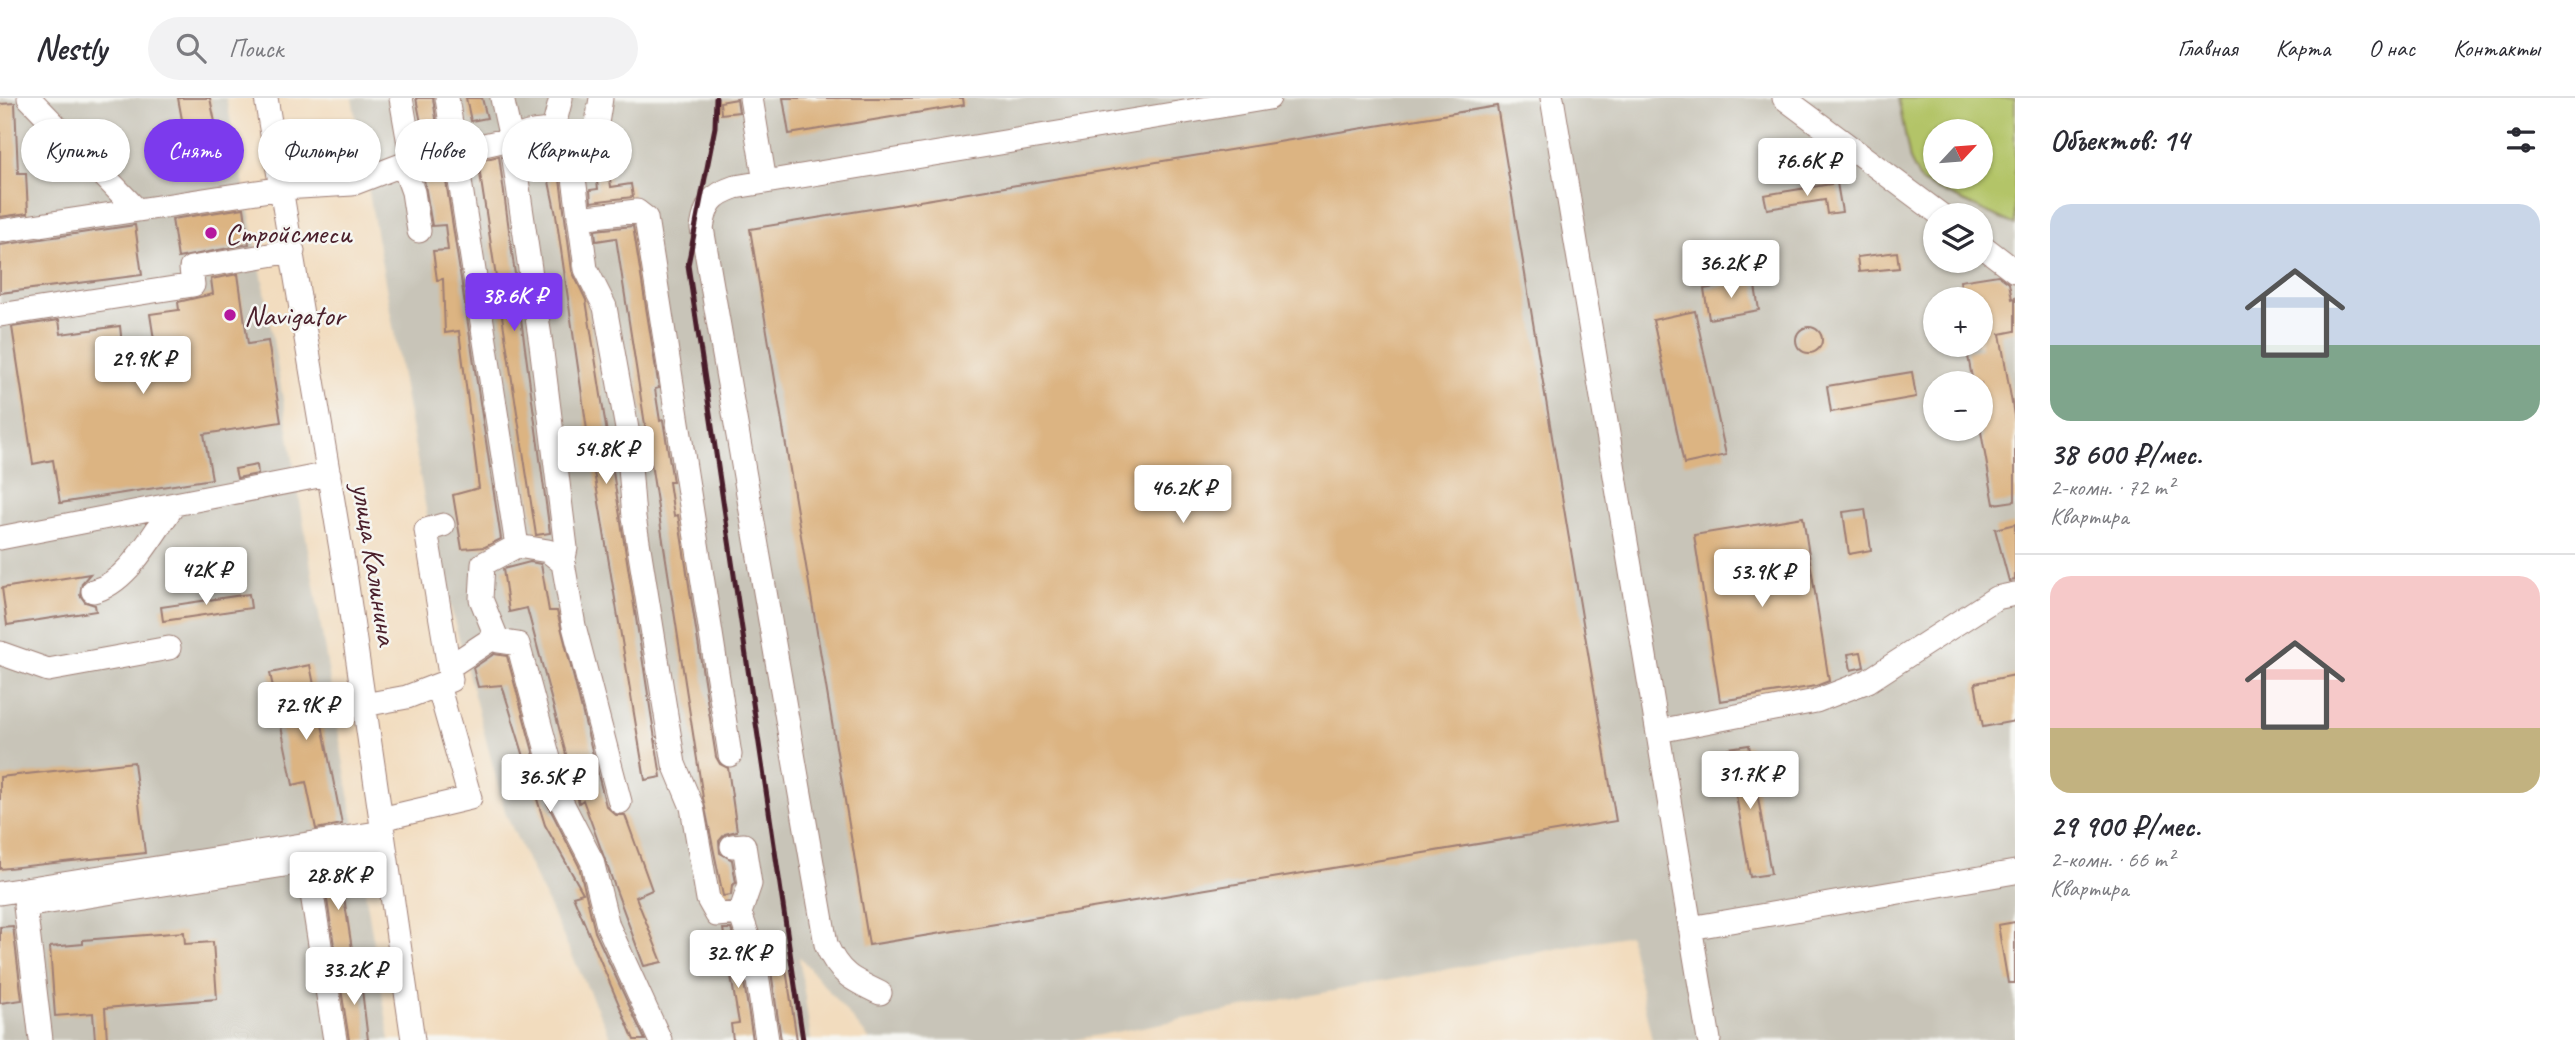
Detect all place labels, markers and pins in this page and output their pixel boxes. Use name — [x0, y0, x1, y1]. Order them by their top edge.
pin: 76.6K ₽ — [1742, 139, 1872, 198]
place label: Стройсмеси — [225, 214, 353, 252]
marker: Стройсмеси — [203, 225, 219, 241]
pin: 36.2K ₽ — [1666, 240, 1796, 300]
pin: 38.6K ₽ — [449, 274, 579, 333]
place label: Navigator — [244, 296, 347, 334]
marker: Navigator — [222, 307, 238, 323]
pin: 29.9K ₽ — [78, 336, 208, 396]
pin: 54.8K ₽ — [541, 426, 671, 486]
pin: 46.2K ₽ — [1118, 466, 1248, 525]
pin: 42K ₽ — [157, 547, 255, 607]
pin: 53.9K ₽ — [1697, 550, 1827, 609]
pin: 72.9K ₽ — [241, 682, 371, 742]
pin: 31.7K ₽ — [1685, 752, 1815, 811]
pin: 36.5K ₽ — [485, 754, 615, 814]
pin: 28.8K ₽ — [273, 852, 403, 912]
pin: 32.9K ₽ — [673, 930, 803, 990]
pin: 33.2K ₽ — [289, 948, 419, 1007]

